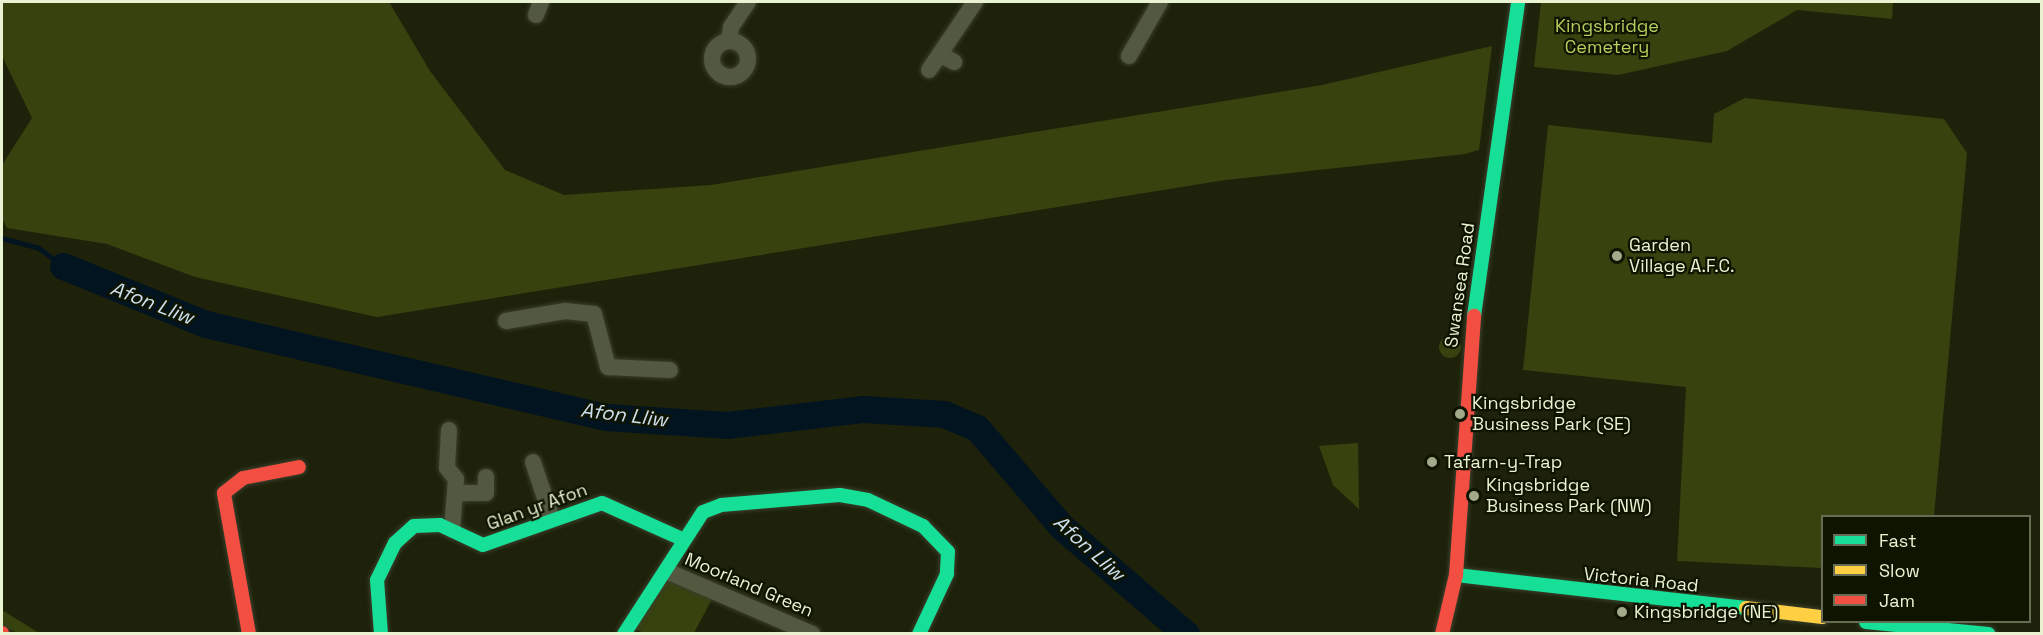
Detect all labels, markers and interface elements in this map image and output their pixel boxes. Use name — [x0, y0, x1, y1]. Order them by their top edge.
park label: Kingsbridge Cemetery — [1555, 16, 1659, 58]
street label: Swansea Road — [1441, 221, 1479, 349]
place label: Garden Village A.F.C. — [1629, 235, 1735, 278]
marker: Garden Village A.F.C. — [1610, 249, 1624, 263]
water label: Afon Lliw — [107, 276, 197, 330]
place label: Kingsbridge Business Park (SE) — [1472, 393, 1631, 436]
water label: Afon Lliw — [579, 398, 669, 432]
marker: Kingsbridge Business Park (SE) — [1453, 407, 1467, 421]
place label: Tafarn-y-Trap — [1444, 451, 1562, 473]
marker: Tafarn-y-Trap — [1425, 455, 1439, 469]
place label: Kingsbridge Business Park (NW) — [1486, 475, 1651, 518]
street label: Glan yr Afon — [484, 479, 590, 535]
marker: Kingsbridge Business Park (NW) — [1467, 489, 1481, 503]
water label: Afon Lliw — [1049, 510, 1129, 586]
legend — [1821, 515, 2031, 623]
text: Fast — [1879, 529, 1916, 552]
street label: Moorland Green — [682, 548, 816, 622]
text: Slow — [1879, 559, 1920, 582]
street label: Victoria Road — [1582, 563, 1700, 597]
text: Jam — [1879, 589, 1915, 612]
place label: Kingsbridge (NE) — [1634, 601, 1778, 623]
marker: Kingsbridge (NE) — [1615, 605, 1629, 619]

